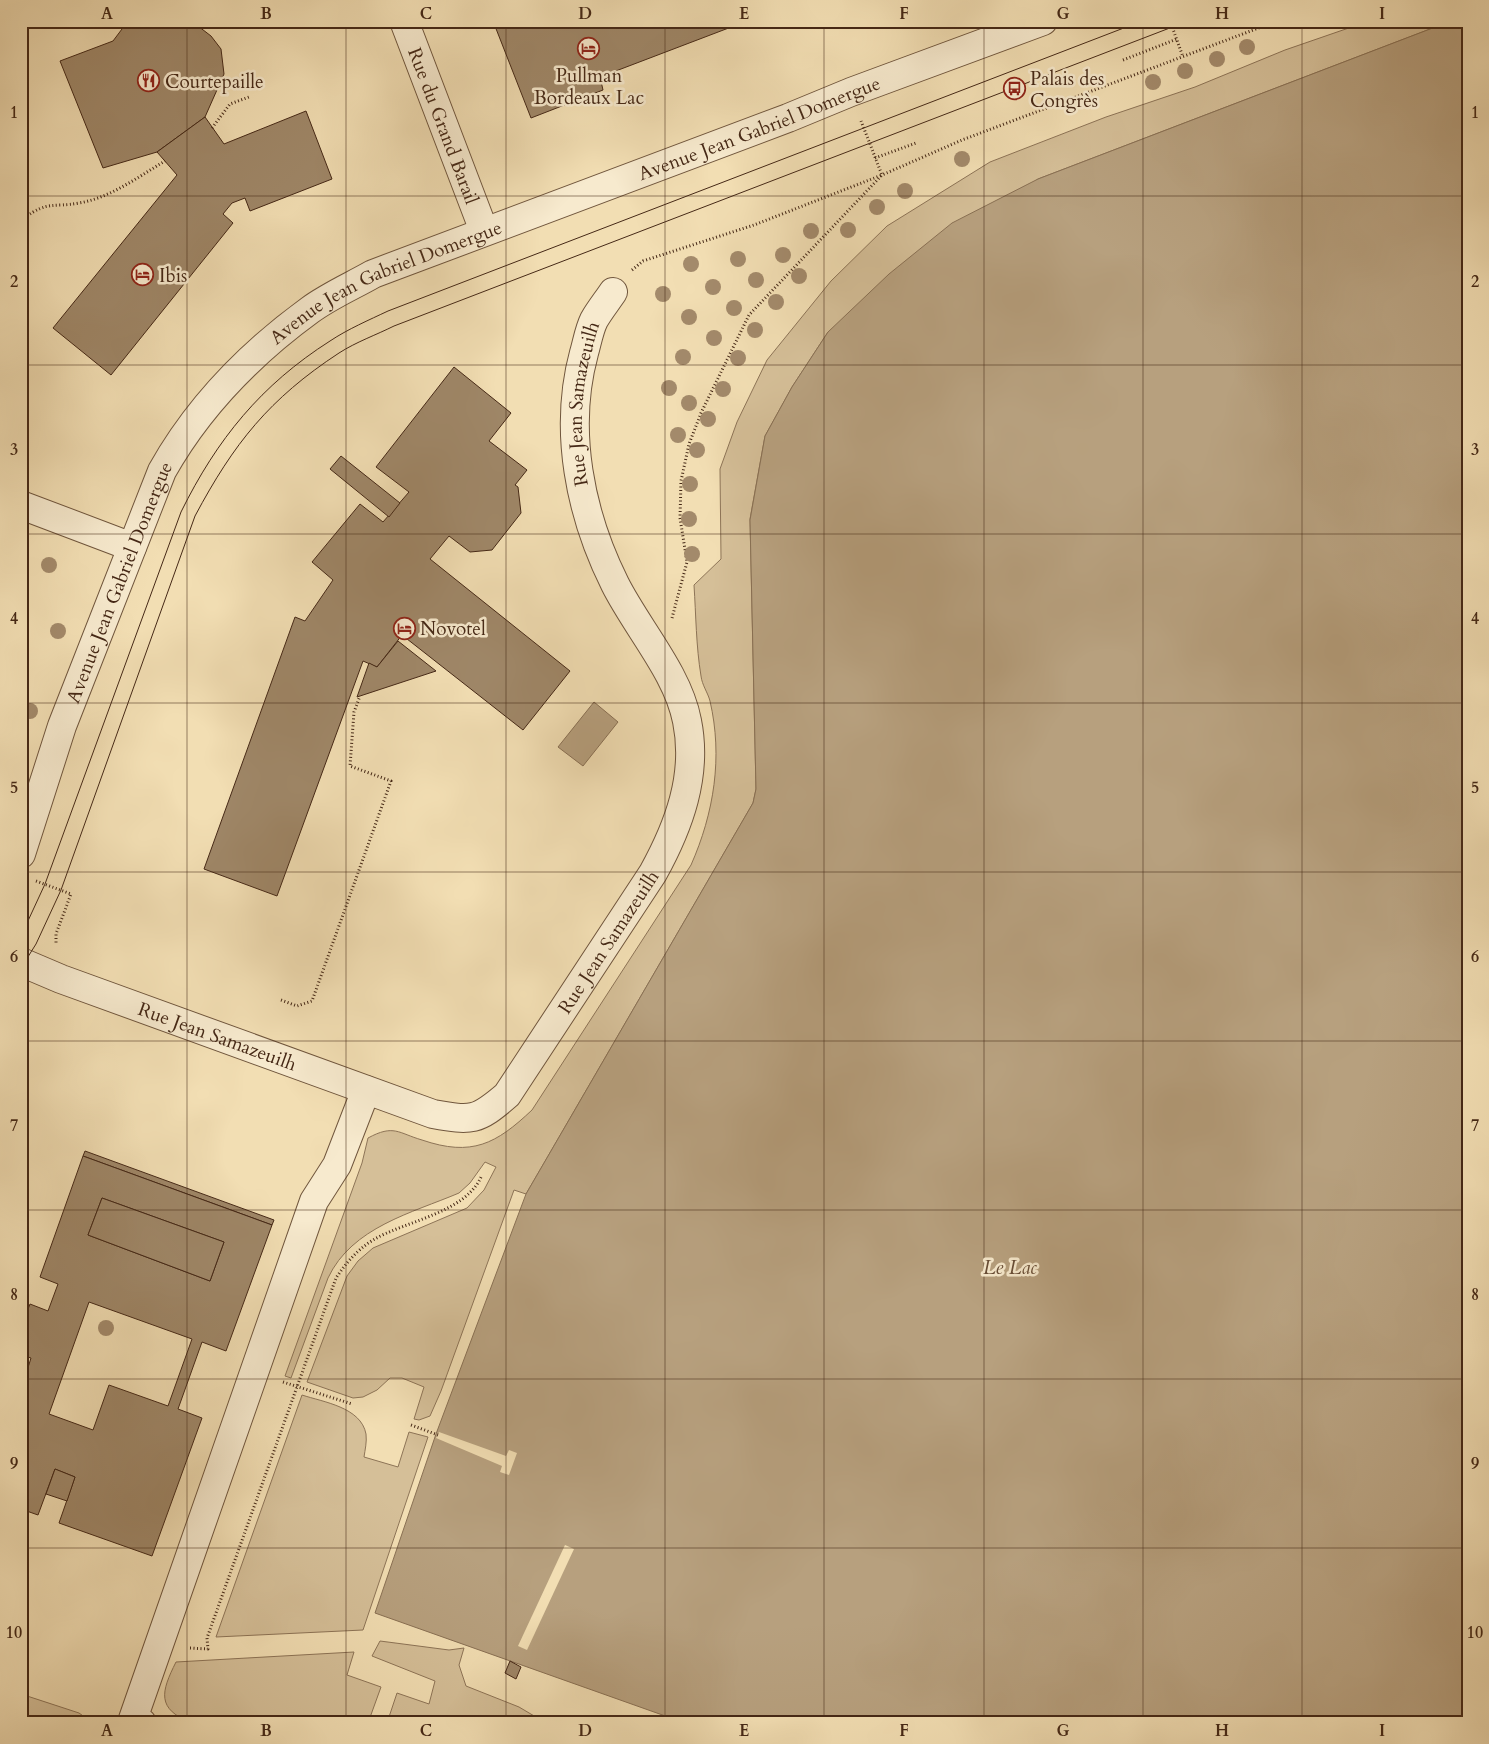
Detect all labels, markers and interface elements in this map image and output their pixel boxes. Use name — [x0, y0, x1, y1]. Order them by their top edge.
text: A — [101, 3, 113, 25]
text: B — [260, 3, 272, 25]
text: C — [420, 3, 432, 25]
text: D — [578, 3, 592, 25]
text: E — [739, 3, 749, 25]
text: F — [899, 3, 909, 25]
text: G — [1056, 3, 1070, 25]
text: H — [1215, 3, 1229, 25]
text: I — [1379, 3, 1385, 25]
hotel icon: Pullman Bordeaux Lac — [577, 37, 601, 61]
street label: Rue du Grand Barail — [401, 44, 485, 208]
place label: Pullman Bordeaux Lac — [534, 63, 645, 111]
place label: Palais des Congrès — [1030, 66, 1104, 114]
restaurant icon: Courtepaille — [137, 69, 161, 93]
place label: Courtepaille — [165, 69, 264, 95]
street label: Avenue Jean Gabriel Domergue — [635, 70, 884, 187]
bus stop icon: Palais des Congrès — [1002, 77, 1026, 101]
text: 1 — [10, 102, 18, 124]
text: 1 — [1471, 102, 1479, 124]
street label: Avenue Jean Gabriel Domergue — [264, 215, 506, 351]
hotel icon: Ibis — [131, 263, 155, 287]
place label: Ibis — [159, 263, 187, 289]
text: 2 — [10, 271, 18, 293]
text: 2 — [1471, 271, 1479, 293]
street label: Rue Jean Samazeuilh — [563, 317, 606, 488]
text: 3 — [10, 439, 18, 461]
text: 3 — [1471, 439, 1479, 461]
street label: Avenue Jean Gabriel Domergue — [60, 457, 179, 707]
text: 4 — [10, 608, 18, 630]
text: 4 — [1471, 608, 1479, 630]
hotel icon: Novotel — [392, 616, 416, 640]
place label: Novotel — [420, 616, 486, 642]
text: 5 — [10, 777, 18, 799]
text: 5 — [1471, 777, 1479, 799]
street label: Rue Jean Samazeuilh — [552, 865, 666, 1019]
text: 6 — [10, 946, 18, 968]
text: 6 — [1471, 946, 1479, 968]
street label: Rue Jean Samazeuilh — [134, 996, 301, 1078]
text: 7 — [10, 1115, 18, 1137]
text: 7 — [1471, 1115, 1479, 1137]
water label: Le Lac — [983, 1254, 1037, 1281]
text: 8 — [10, 1284, 18, 1306]
text: 8 — [1471, 1284, 1479, 1306]
text: 9 — [10, 1453, 18, 1475]
text: 9 — [1471, 1453, 1479, 1475]
text: 10 — [6, 1622, 22, 1644]
text: 10 — [1467, 1622, 1483, 1644]
text: A — [101, 1720, 113, 1742]
text: B — [260, 1720, 272, 1742]
text: C — [420, 1720, 432, 1742]
text: D — [578, 1720, 592, 1742]
text: E — [739, 1720, 749, 1742]
text: F — [899, 1720, 909, 1742]
text: G — [1056, 1720, 1070, 1742]
text: H — [1215, 1720, 1229, 1742]
text: I — [1379, 1720, 1385, 1742]

